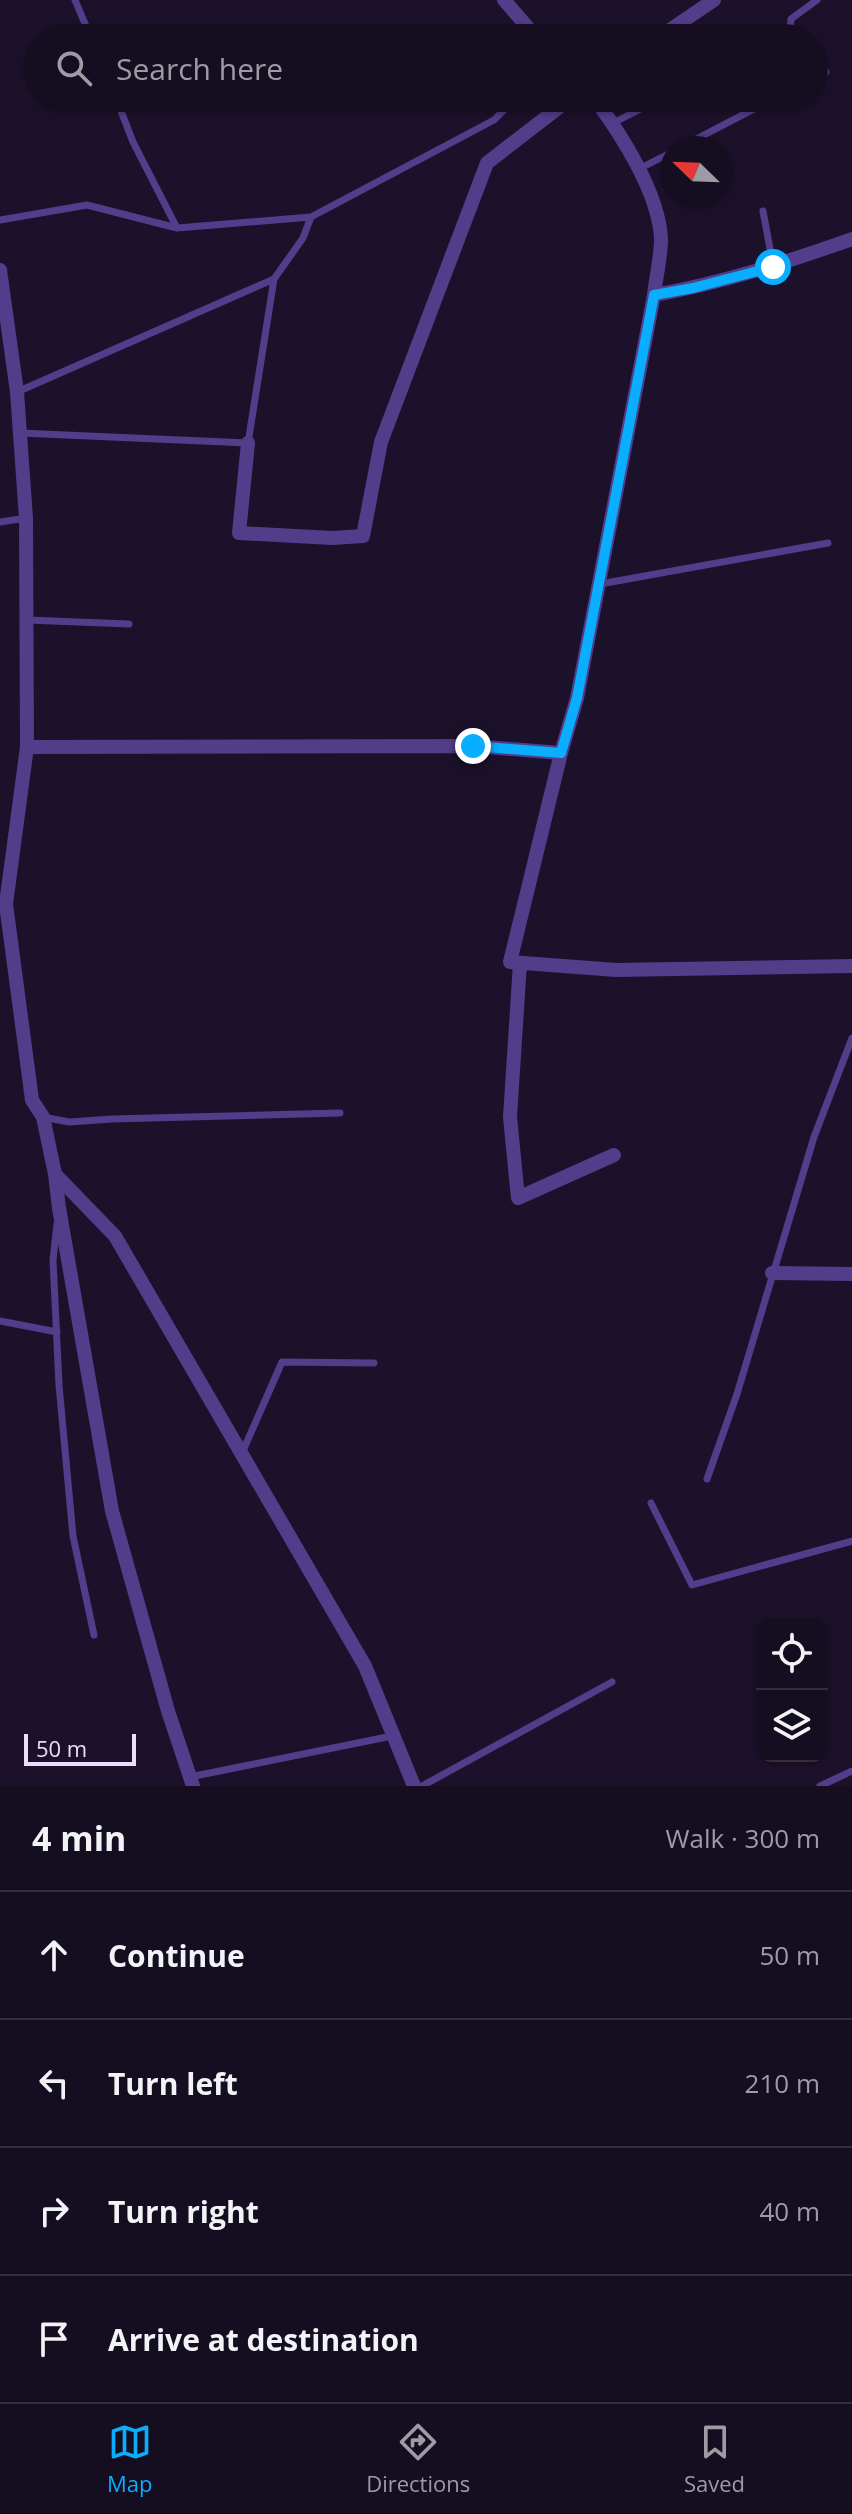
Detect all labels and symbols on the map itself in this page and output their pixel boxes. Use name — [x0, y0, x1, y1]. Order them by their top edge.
north arrow — [660, 136, 732, 208]
route start — [755, 249, 791, 285]
route end — [455, 728, 491, 764]
scale bar — [24, 1730, 136, 1766]

